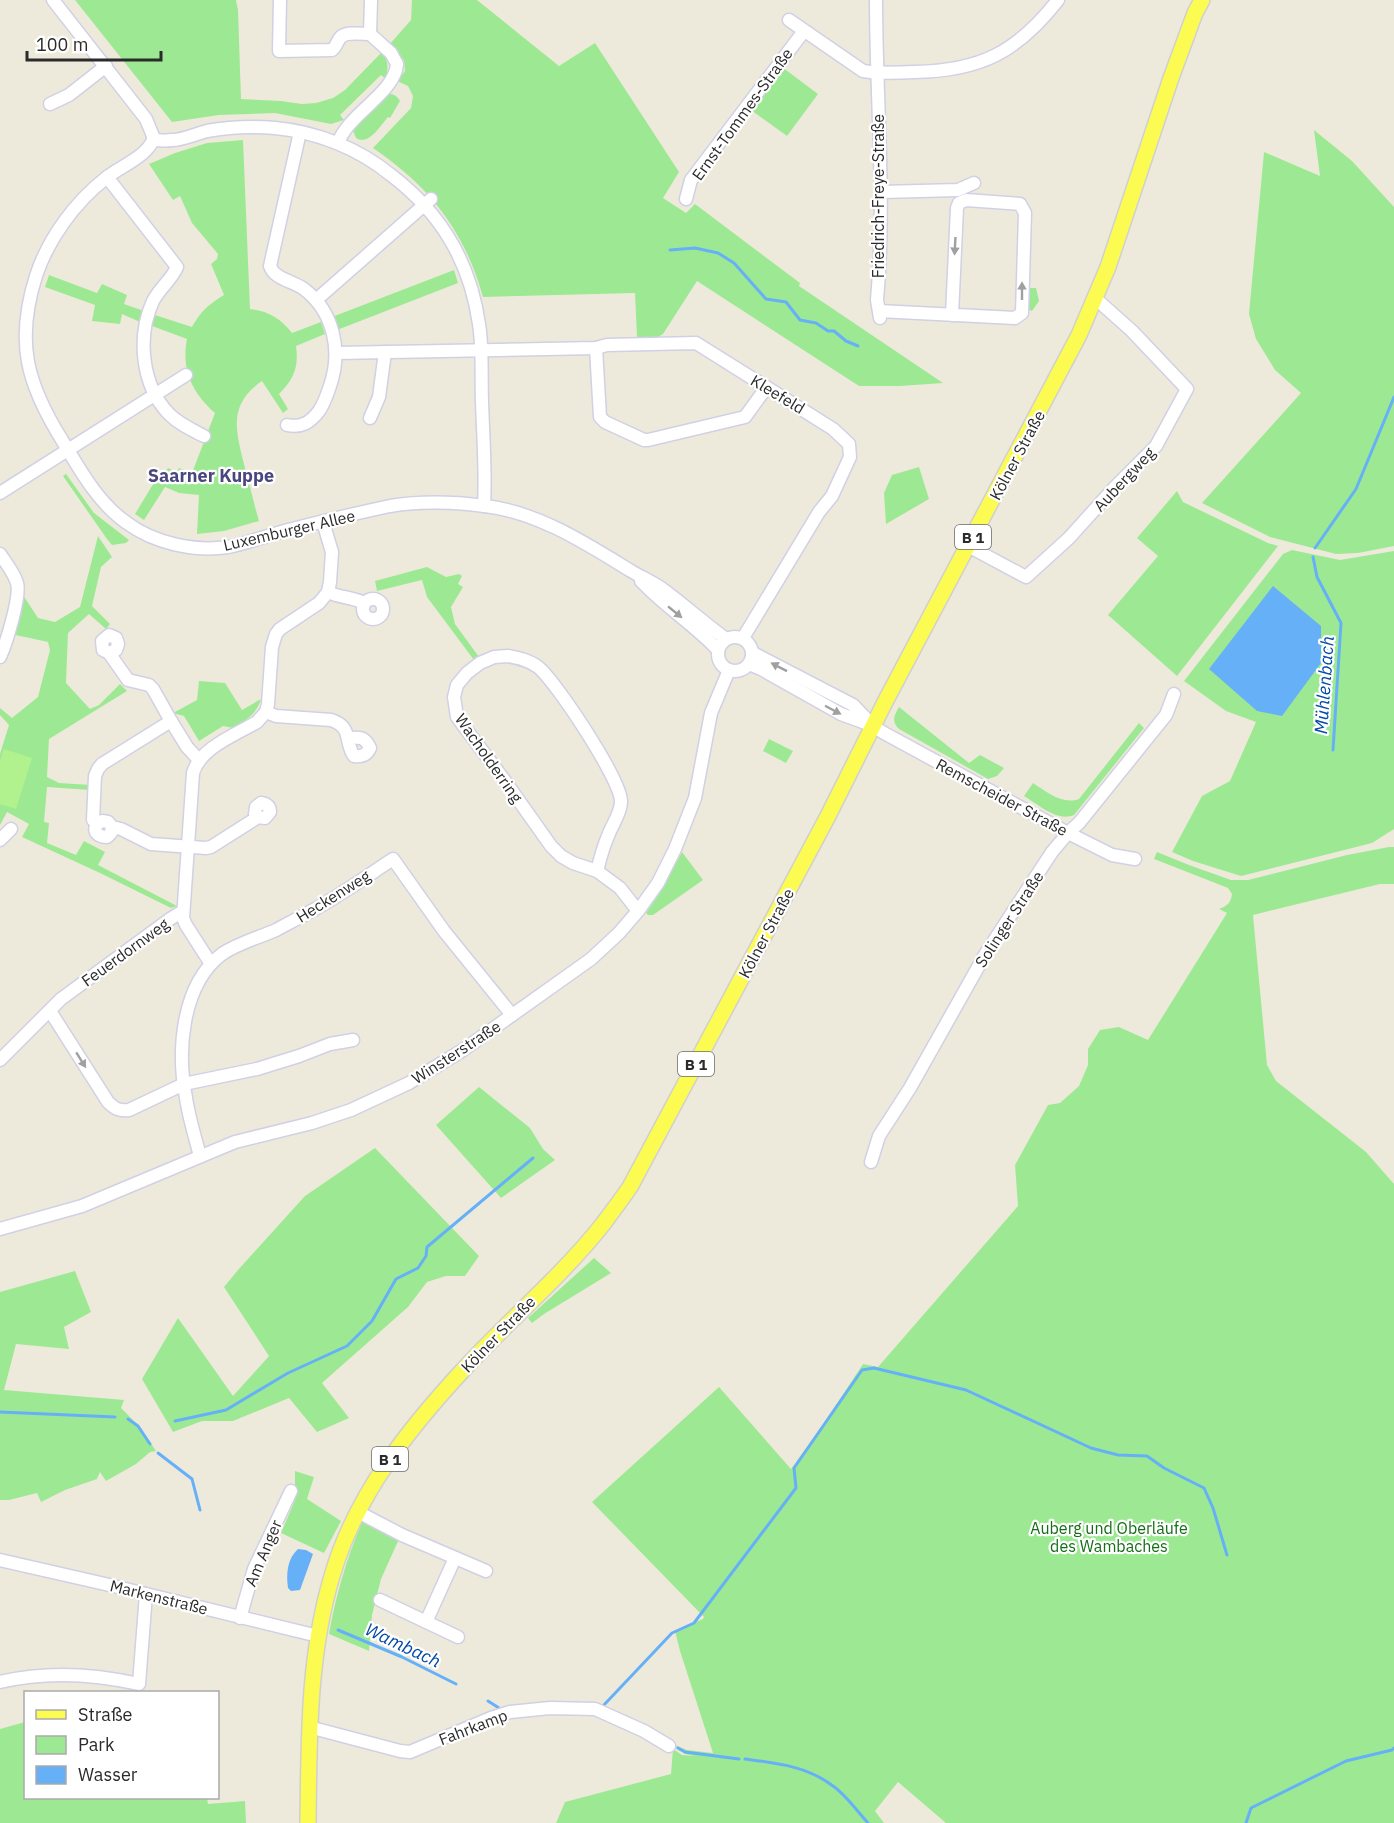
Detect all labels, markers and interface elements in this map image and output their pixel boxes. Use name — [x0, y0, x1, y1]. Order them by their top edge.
scale bar — [27, 24, 160, 62]
text: 100 m — [36, 33, 88, 56]
street label: Ernst-Tommes-Straße — [687, 44, 797, 184]
street label: Friedrich-Freye-Straße — [868, 114, 888, 278]
one-way arrow — [951, 237, 960, 256]
one-way arrow — [1017, 282, 1027, 301]
street label: Kleefeld — [747, 370, 809, 418]
street label: Kölner Straße — [985, 406, 1049, 503]
street label: Aubergweg — [1089, 442, 1159, 515]
district label: Saarner Kuppe — [148, 464, 274, 487]
street label: Luxemburger Allee — [221, 505, 357, 555]
road number: B 1 — [955, 525, 991, 549]
one-way arrow — [667, 606, 683, 619]
water label: Mühlenbach — [1309, 635, 1339, 735]
one-way arrow — [770, 662, 787, 671]
one-way arrow — [825, 705, 842, 715]
street label: Wacholderring — [451, 709, 527, 807]
street label: Remscheider Straße — [933, 754, 1072, 840]
street label: Heckenweg — [292, 865, 374, 927]
street label: Solinger Straße — [970, 867, 1048, 971]
street label: Kölner Straße — [734, 884, 798, 981]
street label: Feuerdornweg — [77, 913, 173, 991]
street label: Winsterstraße — [408, 1016, 504, 1088]
one-way arrow — [76, 1052, 87, 1069]
road number: B 1 — [678, 1052, 714, 1076]
street label: Kölner Straße — [456, 1291, 540, 1377]
road number: B 1 — [372, 1447, 408, 1471]
street label: Am Anger — [240, 1517, 286, 1589]
park label: Auberg und Oberläufe des Wambaches — [1030, 1518, 1188, 1556]
street label: Markenstraße — [108, 1575, 210, 1619]
water label: Wambach — [362, 1618, 444, 1672]
legend — [24, 1691, 219, 1799]
text: Straße — [78, 1703, 132, 1726]
street label: Fahrkamp — [436, 1705, 510, 1749]
text: Park — [78, 1733, 115, 1756]
text: Wasser — [78, 1763, 138, 1786]

